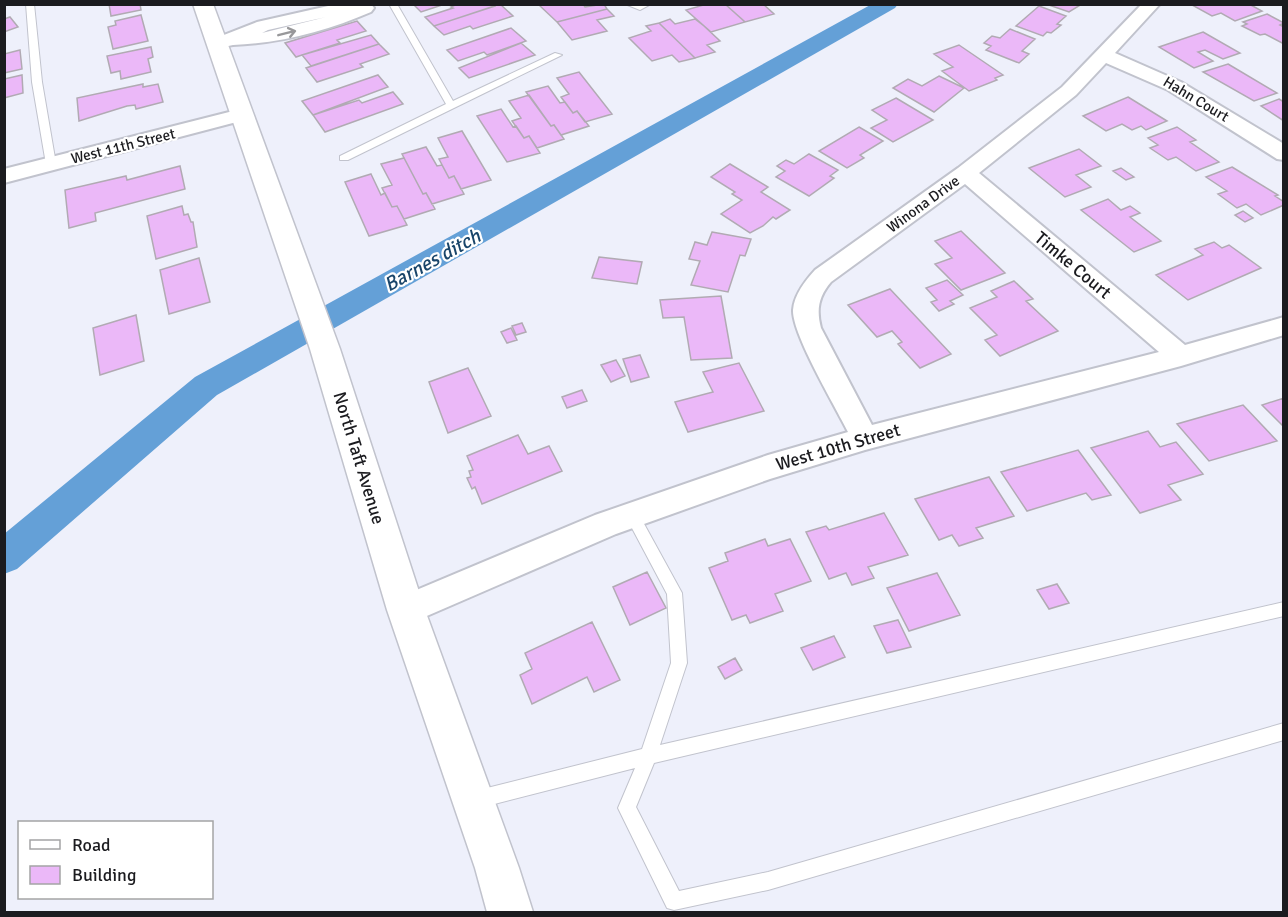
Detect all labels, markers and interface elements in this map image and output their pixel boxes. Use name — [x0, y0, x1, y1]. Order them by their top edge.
one-way arrow — [277, 26, 296, 38]
street label: Hahn Court — [1160, 72, 1232, 126]
street label: West 11th Street — [69, 124, 177, 168]
street label: Winona Drive — [883, 172, 963, 236]
water label: Barnes ditch — [380, 223, 486, 297]
street label: Timke Court — [1030, 227, 1116, 303]
street label: North Taft Avenue — [328, 389, 390, 527]
street label: West 10th Street — [773, 419, 903, 475]
legend — [18, 821, 213, 899]
text: Road — [72, 834, 111, 856]
text: Building — [72, 864, 136, 886]

